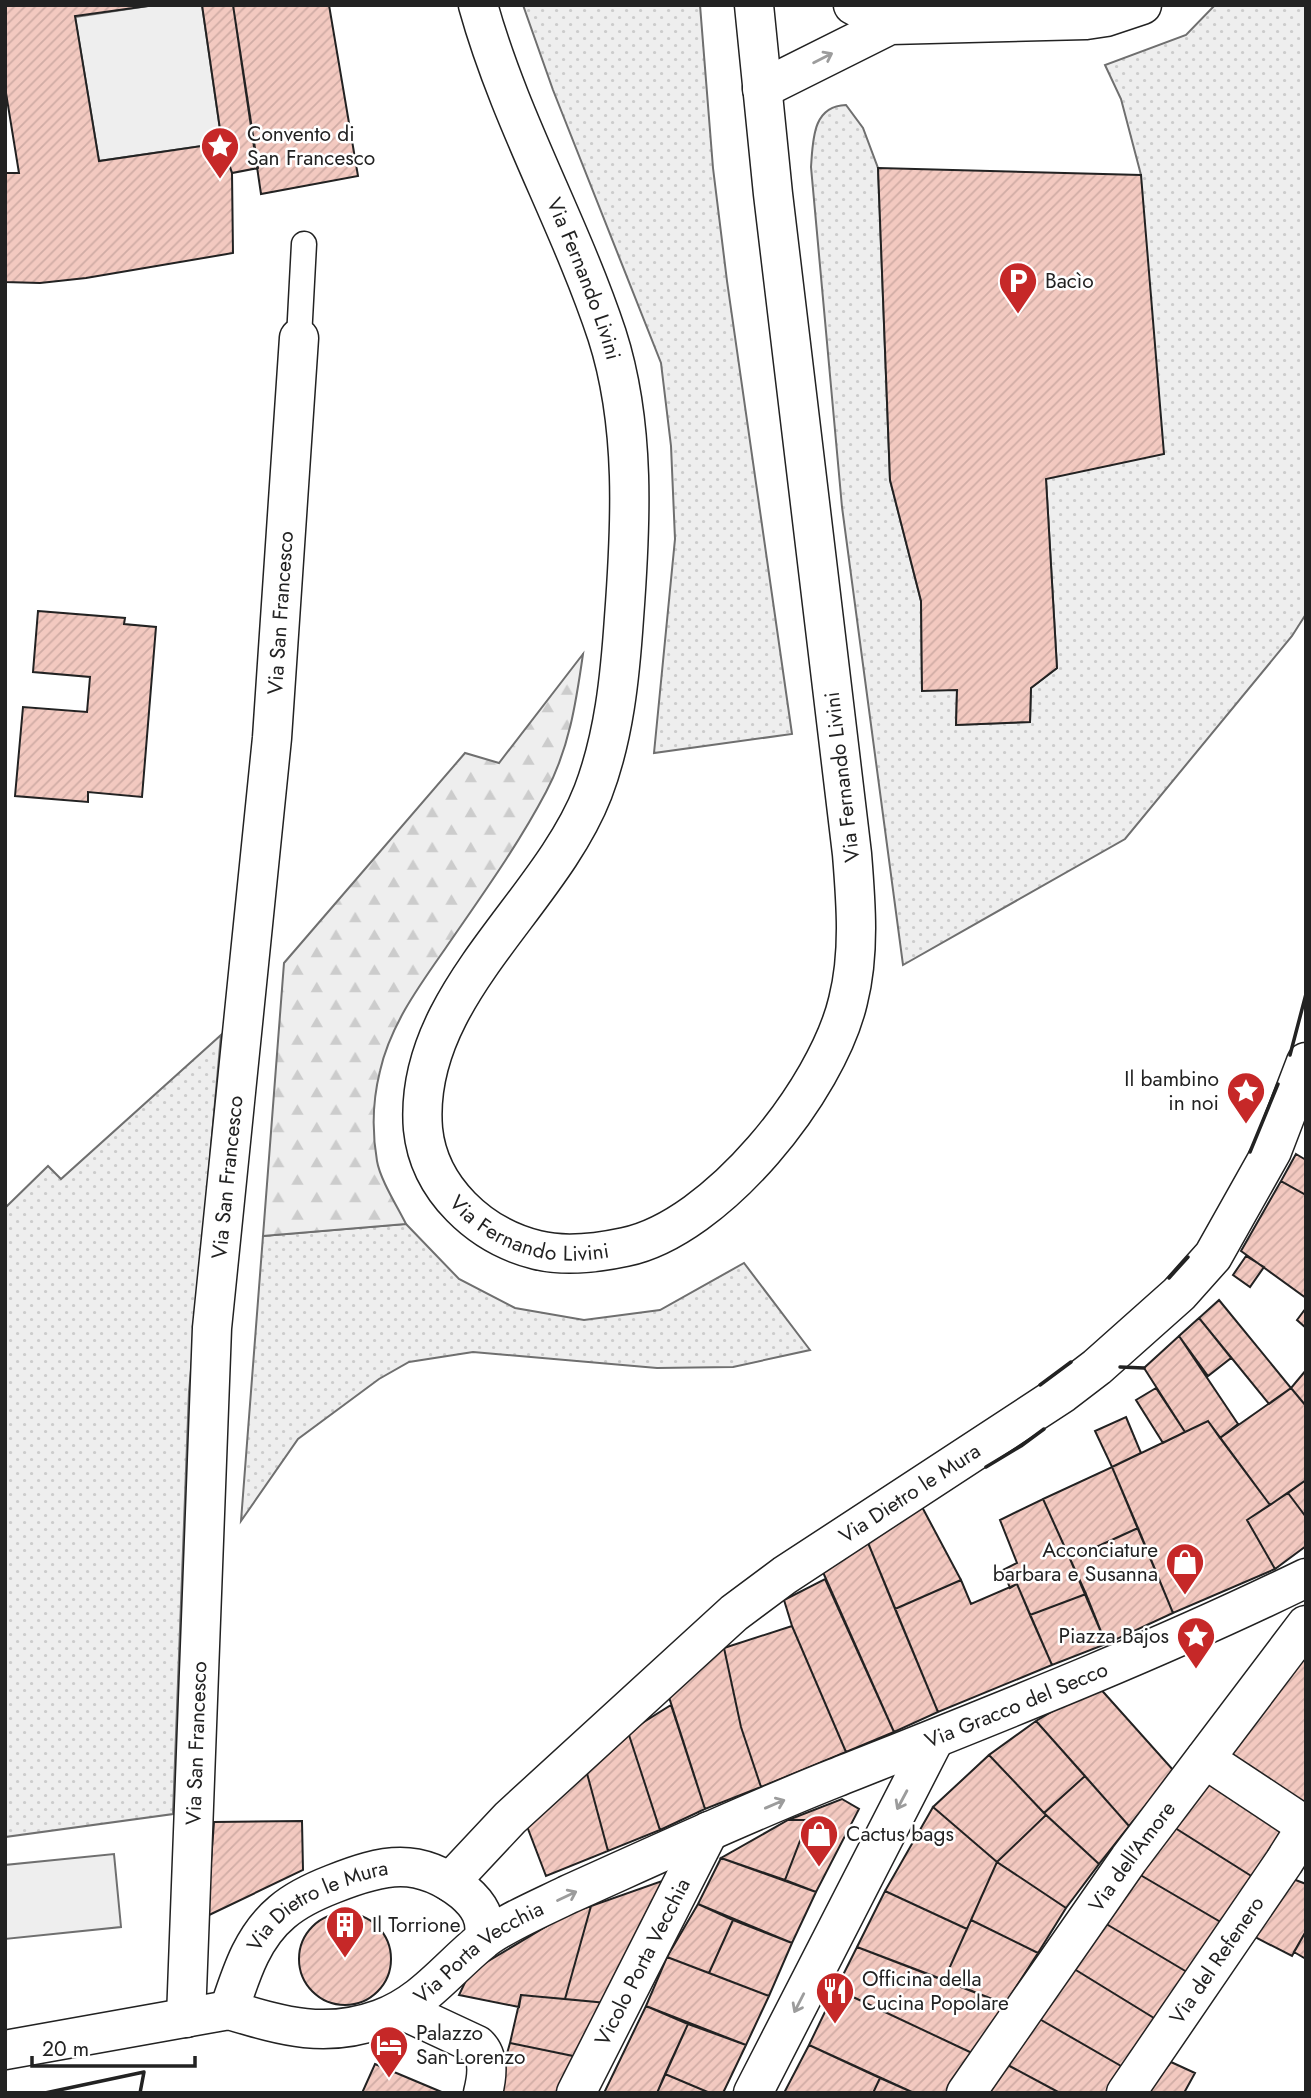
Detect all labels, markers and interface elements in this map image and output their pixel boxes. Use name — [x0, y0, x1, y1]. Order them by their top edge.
one-way arrow — [812, 51, 833, 65]
place label: Convento di San Francesco — [247, 119, 375, 173]
place icon: Convento di San Francesco — [199, 125, 241, 180]
street label: Via Fernando Livini — [539, 193, 629, 363]
parking icon: Bacìo — [997, 260, 1039, 315]
place label: Bacìo — [1045, 266, 1094, 296]
street label: Via San Francesco — [260, 530, 301, 696]
street label: Via Fernando Livini — [817, 690, 867, 864]
place label: Il bambino in noi — [1124, 1064, 1219, 1118]
place icon: Il bambino in noi — [1225, 1070, 1267, 1125]
street label: Via San Francesco — [204, 1094, 251, 1260]
street label: Via Fernando Livini — [442, 1189, 611, 1269]
street label: Via Dietro le Mura — [833, 1436, 986, 1551]
place label: Acconciature barbara e Susanna — [993, 1535, 1158, 1589]
shop icon: Acconciature barbara e Susanna — [1164, 1541, 1206, 1596]
place icon: Piazza Bajos — [1175, 1615, 1217, 1670]
place label: Piazza Bajos — [1059, 1621, 1169, 1651]
street label: Via Gracco del Secco — [920, 1654, 1112, 1756]
street label: Via San Francesco — [178, 1661, 214, 1826]
one-way arrow — [895, 1789, 909, 1810]
street label: Via dell'Amore — [1082, 1795, 1183, 1918]
one-way arrow — [763, 1796, 785, 1809]
shop icon: Cactus bags — [798, 1813, 840, 1868]
place label: Cactus bags — [846, 1819, 954, 1849]
street label: Via Dietro le Mura — [240, 1853, 390, 1957]
street label: Vicolo Porta Vecchia — [587, 1873, 698, 2051]
one-way arrow — [556, 1889, 577, 1902]
street label: Via del Refenero — [1162, 1890, 1271, 2030]
street label: Via Porta Vecchia — [407, 1893, 549, 2011]
building icon: Il Torrione — [324, 1904, 366, 1959]
place label: Il Torrione — [372, 1910, 461, 1940]
place label: Officina della Cucina Popolare — [862, 1964, 1009, 2018]
restaurant icon: Officina della Cucina Popolare — [814, 1970, 856, 2025]
one-way arrow — [792, 1992, 806, 2013]
place label: Palazzo San Lorenzo — [416, 2018, 525, 2072]
scale bar — [32, 2024, 194, 2068]
hotel icon: Palazzo San Lorenzo — [368, 2024, 410, 2079]
text: 20 m — [42, 2034, 89, 2064]

